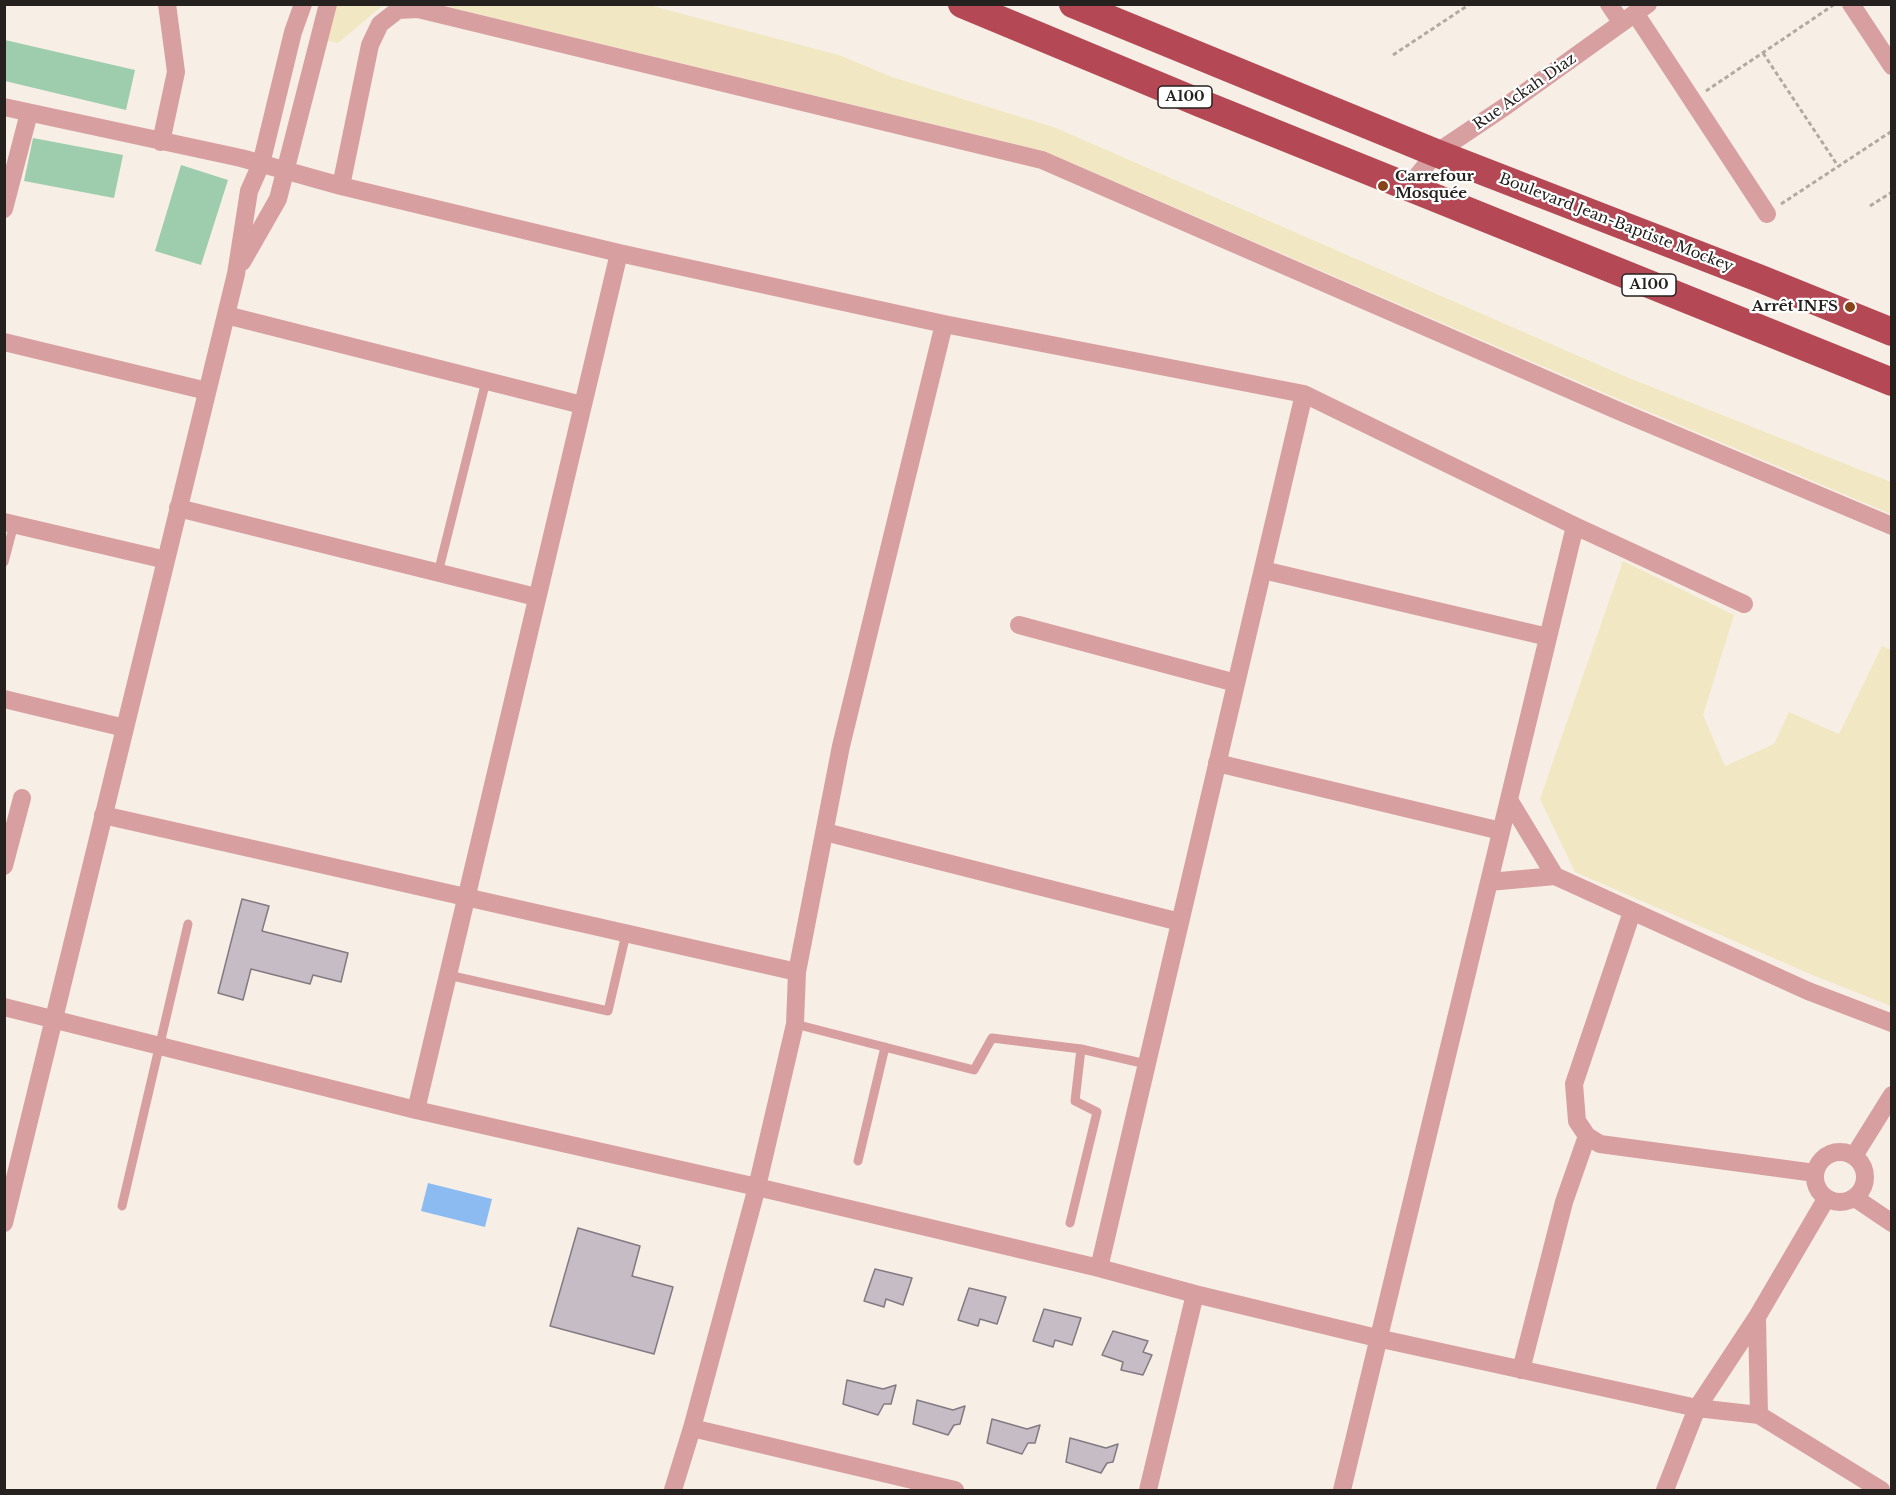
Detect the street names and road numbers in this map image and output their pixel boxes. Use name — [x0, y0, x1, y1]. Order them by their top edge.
street label: Rue Ackah Diaz — [1470, 50, 1580, 134]
road number: A100 — [1158, 86, 1212, 108]
street label: Boulevard Jean-Baptiste Mockey — [1496, 170, 1736, 276]
road number: A100 — [1622, 274, 1676, 296]

